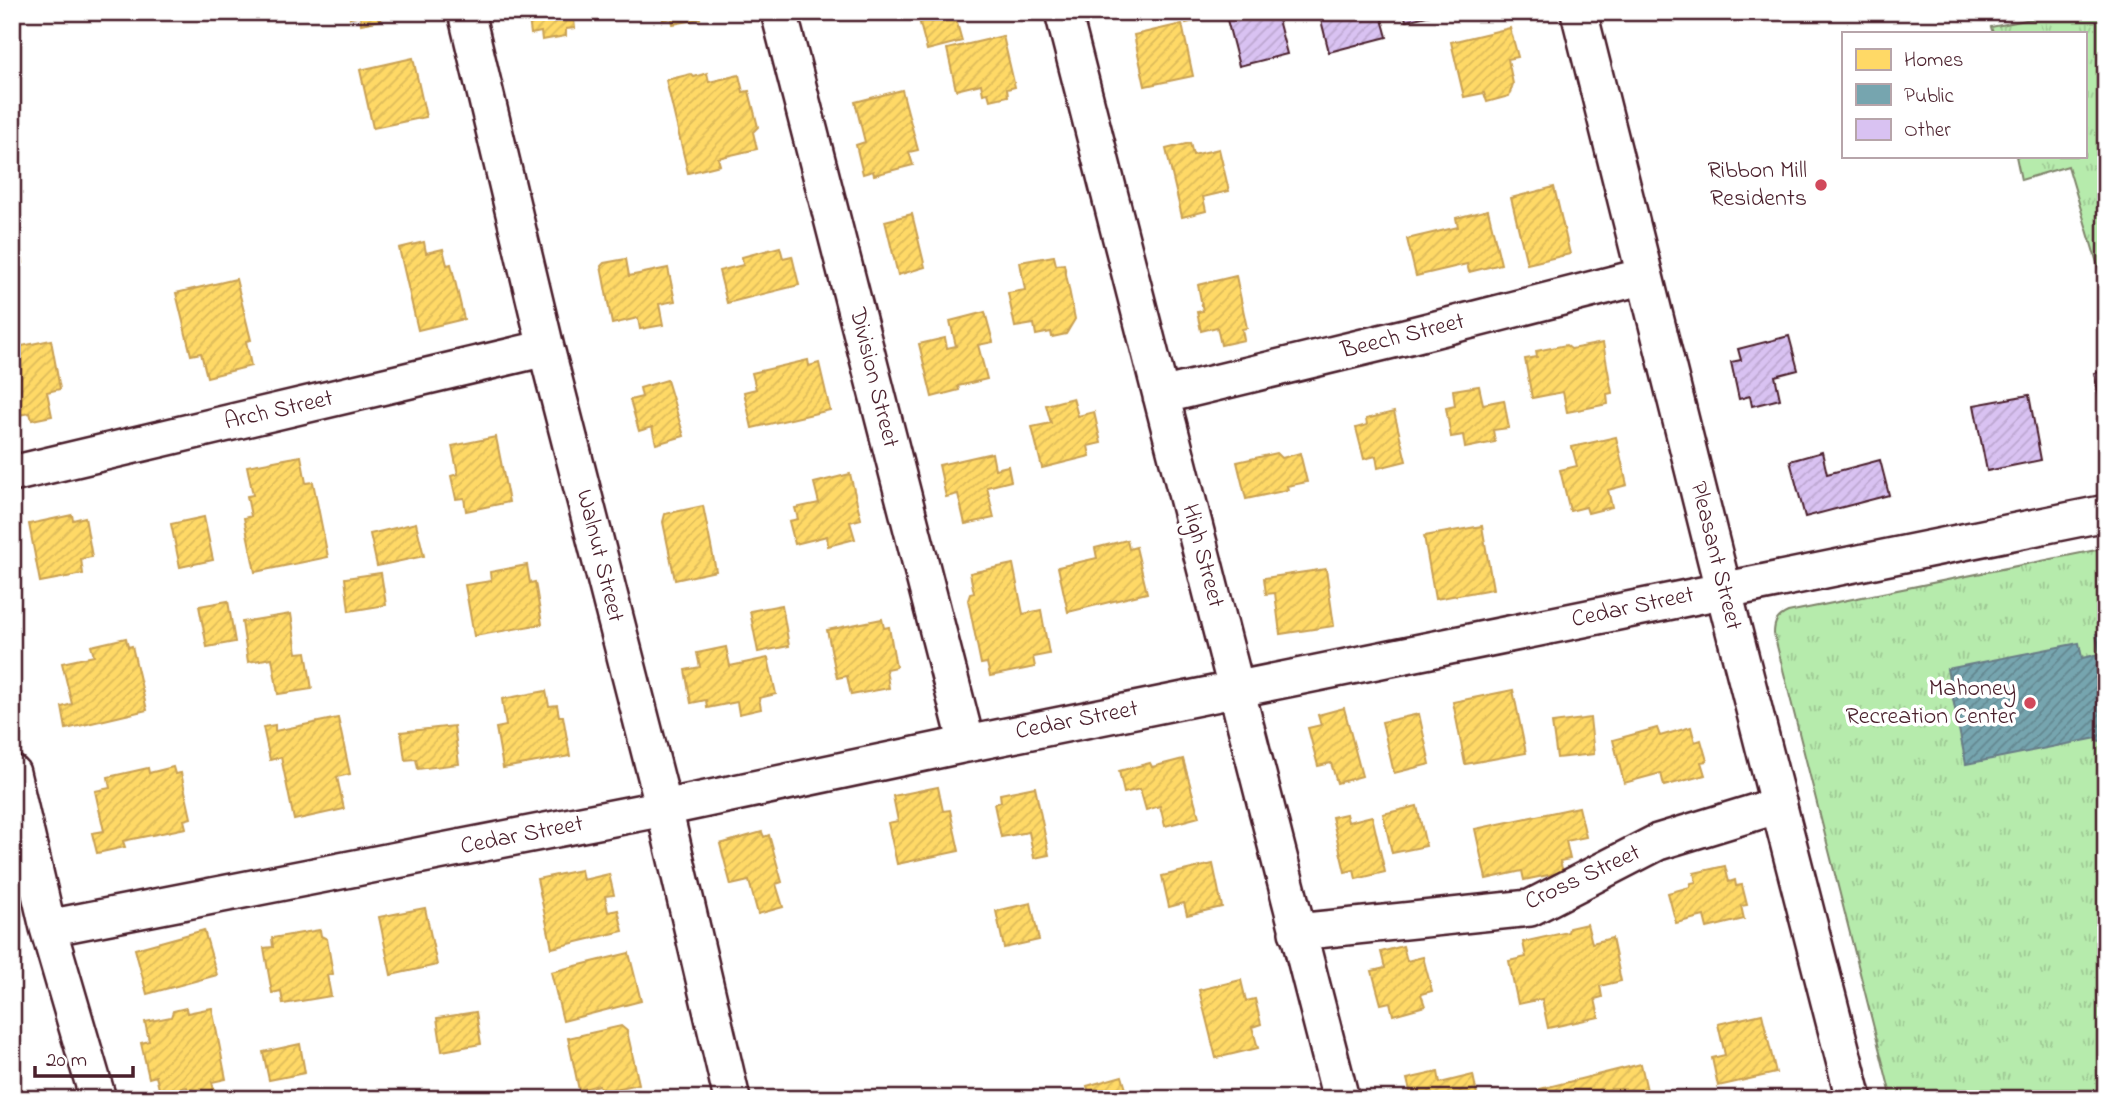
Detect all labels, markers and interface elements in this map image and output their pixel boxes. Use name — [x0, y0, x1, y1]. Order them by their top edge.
legend — [1842, 32, 2086, 158]
text: Homes — [1904, 46, 1964, 76]
text: Public — [1904, 82, 1955, 112]
text: Other — [1904, 116, 1951, 146]
place label: Ribbon Mill Residents — [1708, 154, 1807, 217]
marker: Ribbon Mill Residents — [1813, 177, 1829, 193]
street label: Division Street — [838, 303, 907, 452]
street label: Beech Street — [1337, 305, 1468, 369]
street label: Arch Street — [221, 381, 337, 441]
street label: Pleasant Street — [1680, 478, 1750, 634]
street label: Walnut Street — [566, 486, 632, 626]
street label: High Street — [1171, 500, 1233, 612]
street label: Cedar Street — [1569, 578, 1697, 638]
place label: Mahoney Recreation Center — [1845, 672, 2017, 735]
street label: Cedar Street — [1013, 692, 1141, 750]
marker: Mahoney Recreation Center — [2022, 695, 2038, 711]
street label: Cedar Street — [458, 807, 586, 865]
street label: Cross Street — [1519, 836, 1647, 920]
scale bar — [35, 1034, 133, 1078]
text: 20 m — [46, 1046, 87, 1076]

